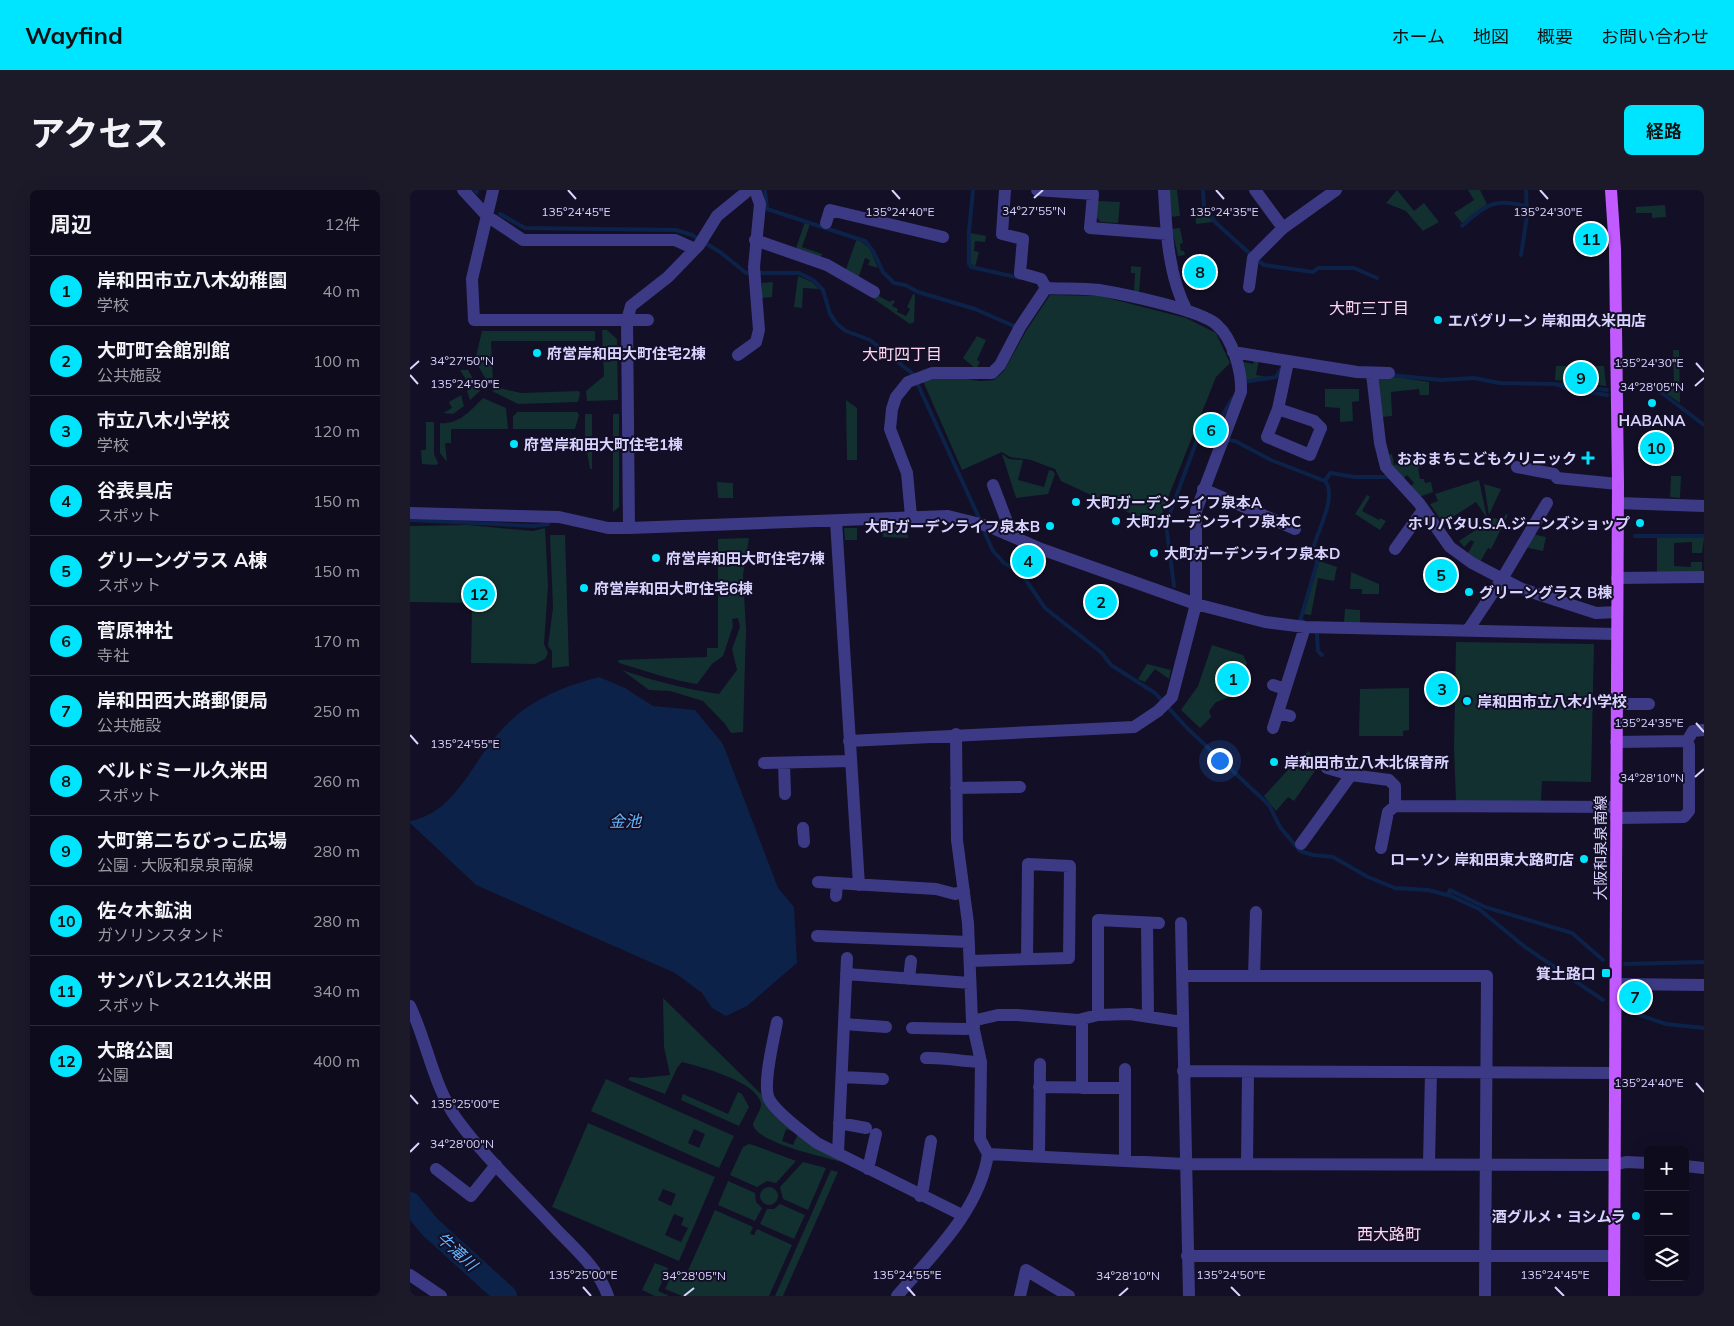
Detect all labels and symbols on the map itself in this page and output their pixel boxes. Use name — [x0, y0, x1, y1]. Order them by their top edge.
text: 34°27'55"N — [1002, 203, 1066, 218]
text: 135°24'45"E — [541, 204, 611, 219]
text: 135°24'40"E — [865, 204, 935, 219]
text: 135°24'35"E — [1189, 204, 1259, 219]
text: 135°24'30"E — [1513, 204, 1583, 219]
pin: 11 — [1575, 220, 1607, 258]
pin: 8 — [1184, 253, 1216, 291]
district label: 大町三丁目 — [1329, 298, 1409, 318]
place label: エバグリーン 岸和田久米田店 — [1448, 311, 1646, 330]
marker: エバグリーン 岸和田久米田店 — [1432, 314, 1444, 326]
place label: 府営岸和田大町住宅2棟 — [547, 344, 706, 363]
district label: 大町四丁目 — [862, 344, 942, 364]
marker: 府営岸和田大町住宅2棟 — [531, 347, 543, 359]
text: 34°27'50"N — [430, 353, 494, 368]
text: 135°24'30"E — [1614, 355, 1684, 370]
pin: 9 — [1565, 359, 1597, 397]
text: 135°24'50"E — [430, 376, 500, 391]
text: 34°28'05"N — [1620, 379, 1684, 394]
marker: HABANA — [1646, 397, 1658, 409]
pin: 6 — [1195, 411, 1227, 449]
place label: HABANA — [1619, 411, 1686, 430]
pin: 10 — [1640, 429, 1672, 467]
place label: 府営岸和田大町住宅1棟 — [524, 435, 683, 454]
marker: 府営岸和田大町住宅1棟 — [508, 438, 520, 450]
place label: おおまちこどもクリニック — [1397, 449, 1577, 468]
marker: おおまちこどもクリニック — [1581, 451, 1595, 465]
place label: 大町ガーデンライフ泉本A — [1086, 493, 1263, 512]
marker: 大町ガーデンライフ泉本A — [1070, 496, 1082, 508]
place label: 大町ガーデンライフ泉本C — [1126, 512, 1301, 531]
place label: ホリバタU.S.A.ジーンズショップ — [1408, 514, 1630, 533]
marker: 大町ガーデンライフ泉本C — [1110, 515, 1122, 527]
place label: 大町ガーデンライフ泉本B — [865, 517, 1040, 536]
marker: ホリバタU.S.A.ジーンズショップ — [1634, 517, 1646, 529]
marker: 大町ガーデンライフ泉本B — [1044, 520, 1056, 532]
pin: 4 — [1012, 542, 1044, 580]
place label: 大町ガーデンライフ泉本D — [1164, 544, 1340, 563]
marker: 大町ガーデンライフ泉本D — [1148, 547, 1160, 559]
place label: 府営岸和田大町住宅7棟 — [666, 549, 825, 568]
marker: 府営岸和田大町住宅7棟 — [650, 552, 662, 564]
pin: 5 — [1425, 556, 1457, 594]
pin: 12 — [463, 575, 495, 613]
place label: 府営岸和田大町住宅6棟 — [594, 579, 753, 598]
marker: 府営岸和田大町住宅6棟 — [578, 582, 590, 594]
pin: 2 — [1085, 583, 1117, 621]
place label: グリーングラス B棟 — [1479, 583, 1612, 602]
marker: グリーングラス B棟 — [1463, 586, 1475, 598]
pin: 1 — [1217, 660, 1249, 698]
pin: 3 — [1426, 670, 1458, 708]
place label: 岸和田市立八木小学校 — [1477, 692, 1627, 711]
marker: 岸和田市立八木小学校 — [1461, 695, 1473, 707]
text: 135°24'35"E — [1614, 715, 1684, 730]
text: 135°24'55"E — [430, 736, 500, 751]
your location — [1207, 748, 1233, 774]
place label: 岸和田市立八木北保育所 — [1284, 753, 1449, 772]
marker: 岸和田市立八木北保育所 — [1268, 756, 1280, 768]
text: 34°28'10"N — [1620, 770, 1684, 785]
street label: 大阪和泉泉南線 — [1591, 795, 1610, 901]
water label: 金池 — [609, 811, 643, 831]
place label: ローソン 岸和田東大路町店 — [1390, 850, 1574, 869]
marker: ローソン 岸和田東大路町店 — [1578, 853, 1590, 865]
place label: 箕土路口 — [1536, 964, 1596, 983]
marker: 箕土路口 — [1600, 967, 1612, 979]
pin: 7 — [1619, 978, 1651, 1016]
text: 135°24'40"E — [1614, 1075, 1684, 1090]
text: 135°25'00"E — [430, 1096, 500, 1111]
text: 34°28'00"N — [430, 1136, 494, 1151]
place label: 酒グルメ・ヨシムラ — [1492, 1207, 1626, 1226]
marker: 酒グルメ・ヨシムラ — [1630, 1210, 1642, 1222]
district label: 西大路町 — [1357, 1224, 1421, 1244]
water label: 牛滝川 — [432, 1228, 483, 1276]
text: 135°25'00"E — [548, 1267, 618, 1282]
text: 135°24'55"E — [872, 1267, 942, 1282]
text: 135°24'50"E — [1196, 1267, 1266, 1282]
text: 135°24'45"E — [1520, 1267, 1590, 1282]
text: 34°28'05"N — [662, 1268, 726, 1283]
text: 34°28'10"N — [1096, 1268, 1160, 1283]

